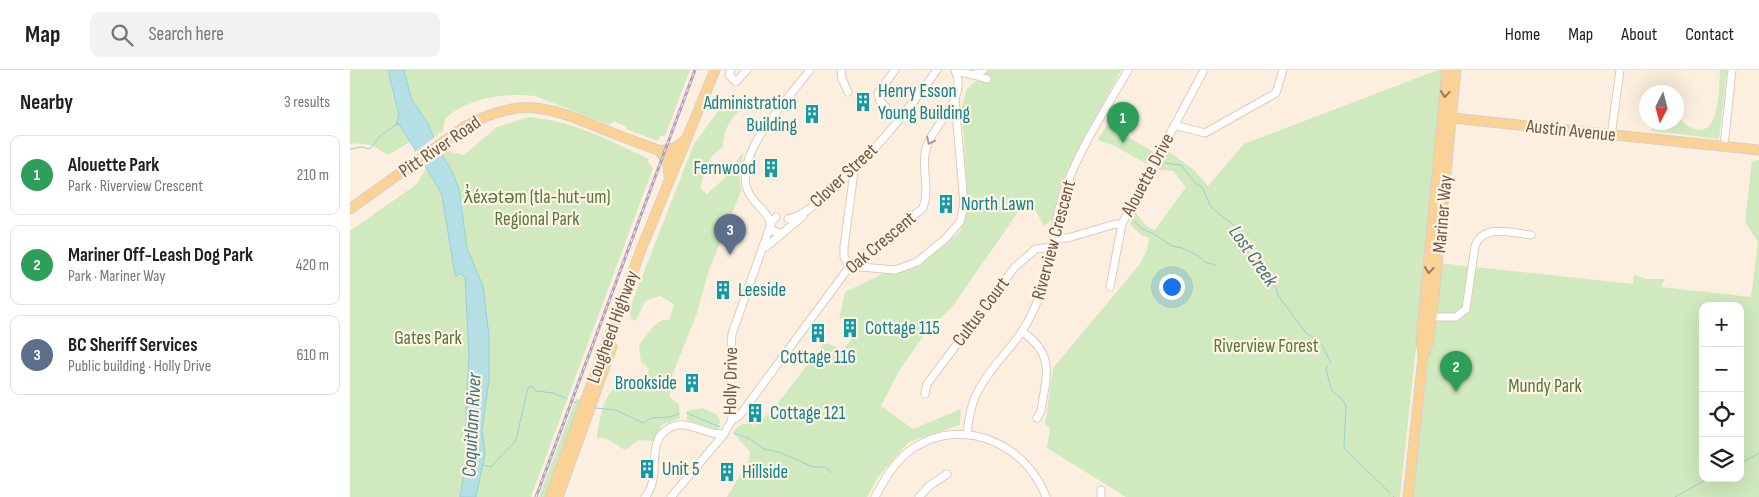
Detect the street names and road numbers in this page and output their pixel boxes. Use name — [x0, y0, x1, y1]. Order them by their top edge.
street label: Pitt River Road — [395, 111, 485, 183]
street label: Austin Avenue — [1524, 115, 1617, 147]
street label: Alouette Drive — [1116, 130, 1179, 221]
street label: Clover Street — [805, 139, 883, 213]
street label: Mariner Way — [1428, 173, 1458, 254]
street label: Riverview Crescent — [1027, 177, 1081, 302]
street label: Oak Crescent — [841, 207, 921, 279]
street label: Lougheed Highway — [582, 267, 644, 387]
street label: Cultus Court — [948, 273, 1015, 351]
street label: Holly Drive — [719, 347, 743, 415]

